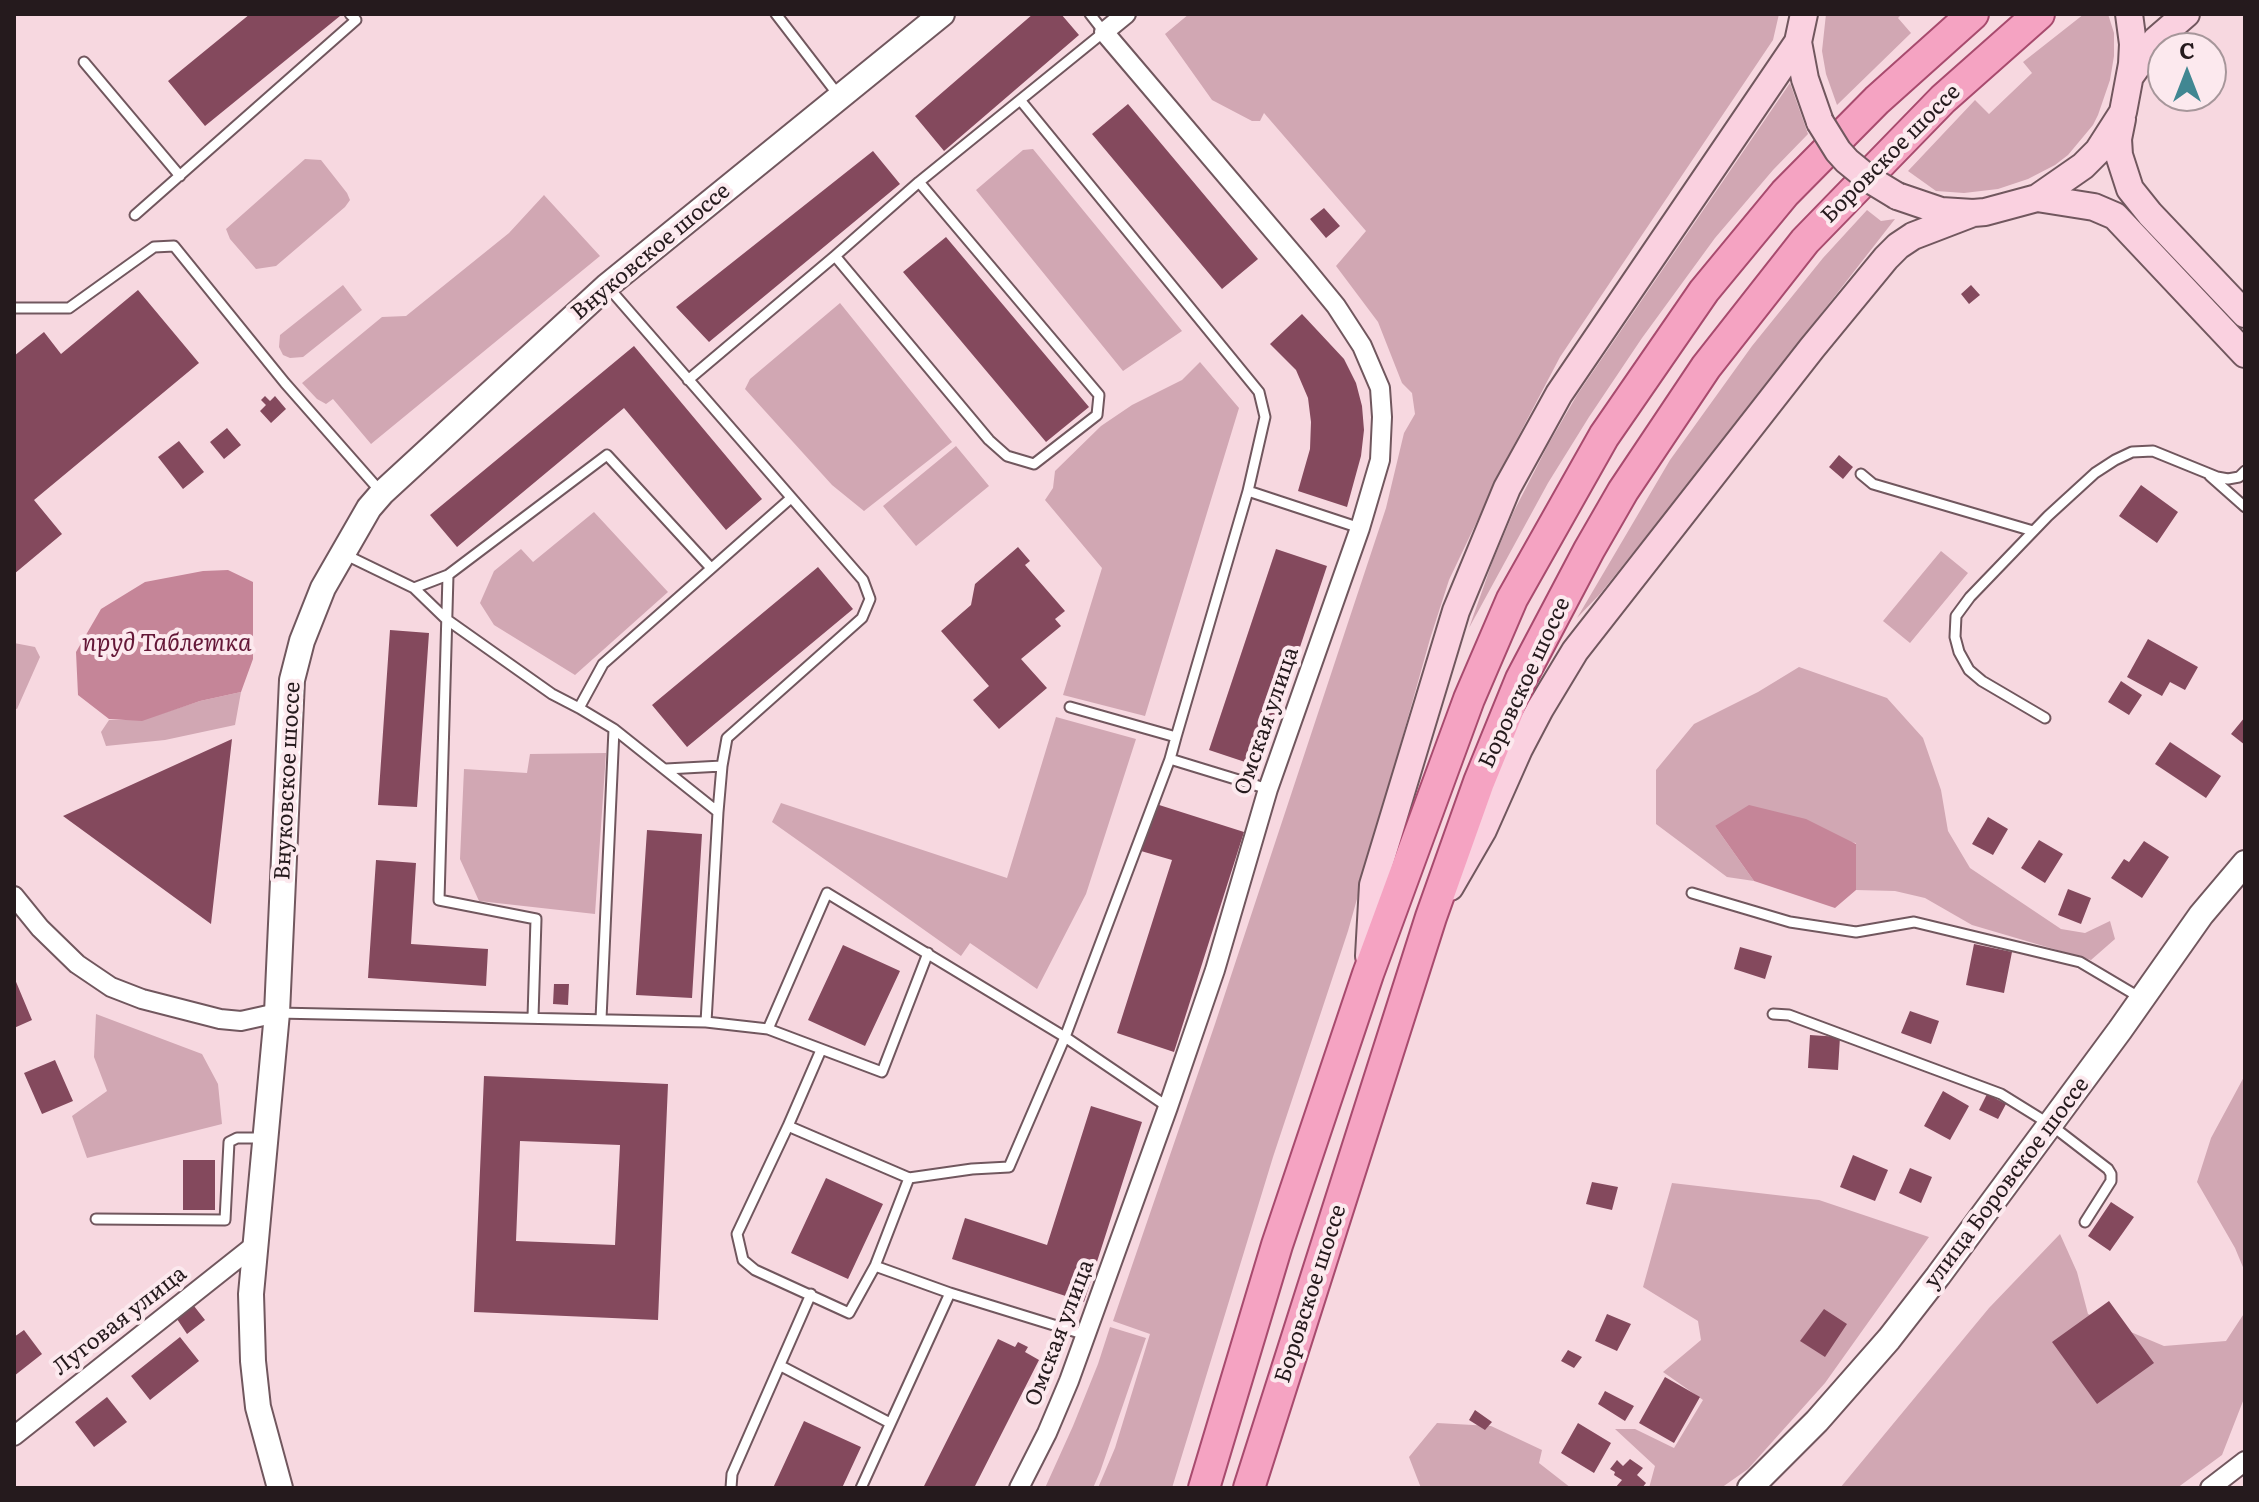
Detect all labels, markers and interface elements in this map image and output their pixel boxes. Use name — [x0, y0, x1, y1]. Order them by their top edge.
north arrow — [2147, 32, 2227, 112]
text: С — [2179, 33, 2195, 66]
street label: Боровское шоссе — [1816, 79, 1966, 229]
street label: Внуковское шоссе — [566, 178, 736, 326]
street label: Боровское шоссе — [1474, 593, 1576, 773]
water label: пруд Таблетка — [82, 630, 252, 658]
street label: Омская улица — [1229, 644, 1305, 798]
street label: Внуковское шоссе — [270, 681, 306, 881]
street label: улица Боровское шоссе — [1919, 1072, 2095, 1294]
street label: Боровское шоссе — [1270, 1202, 1352, 1386]
street label: Омская улица — [1020, 1256, 1100, 1410]
street label: Луговая улица — [48, 1261, 192, 1381]

